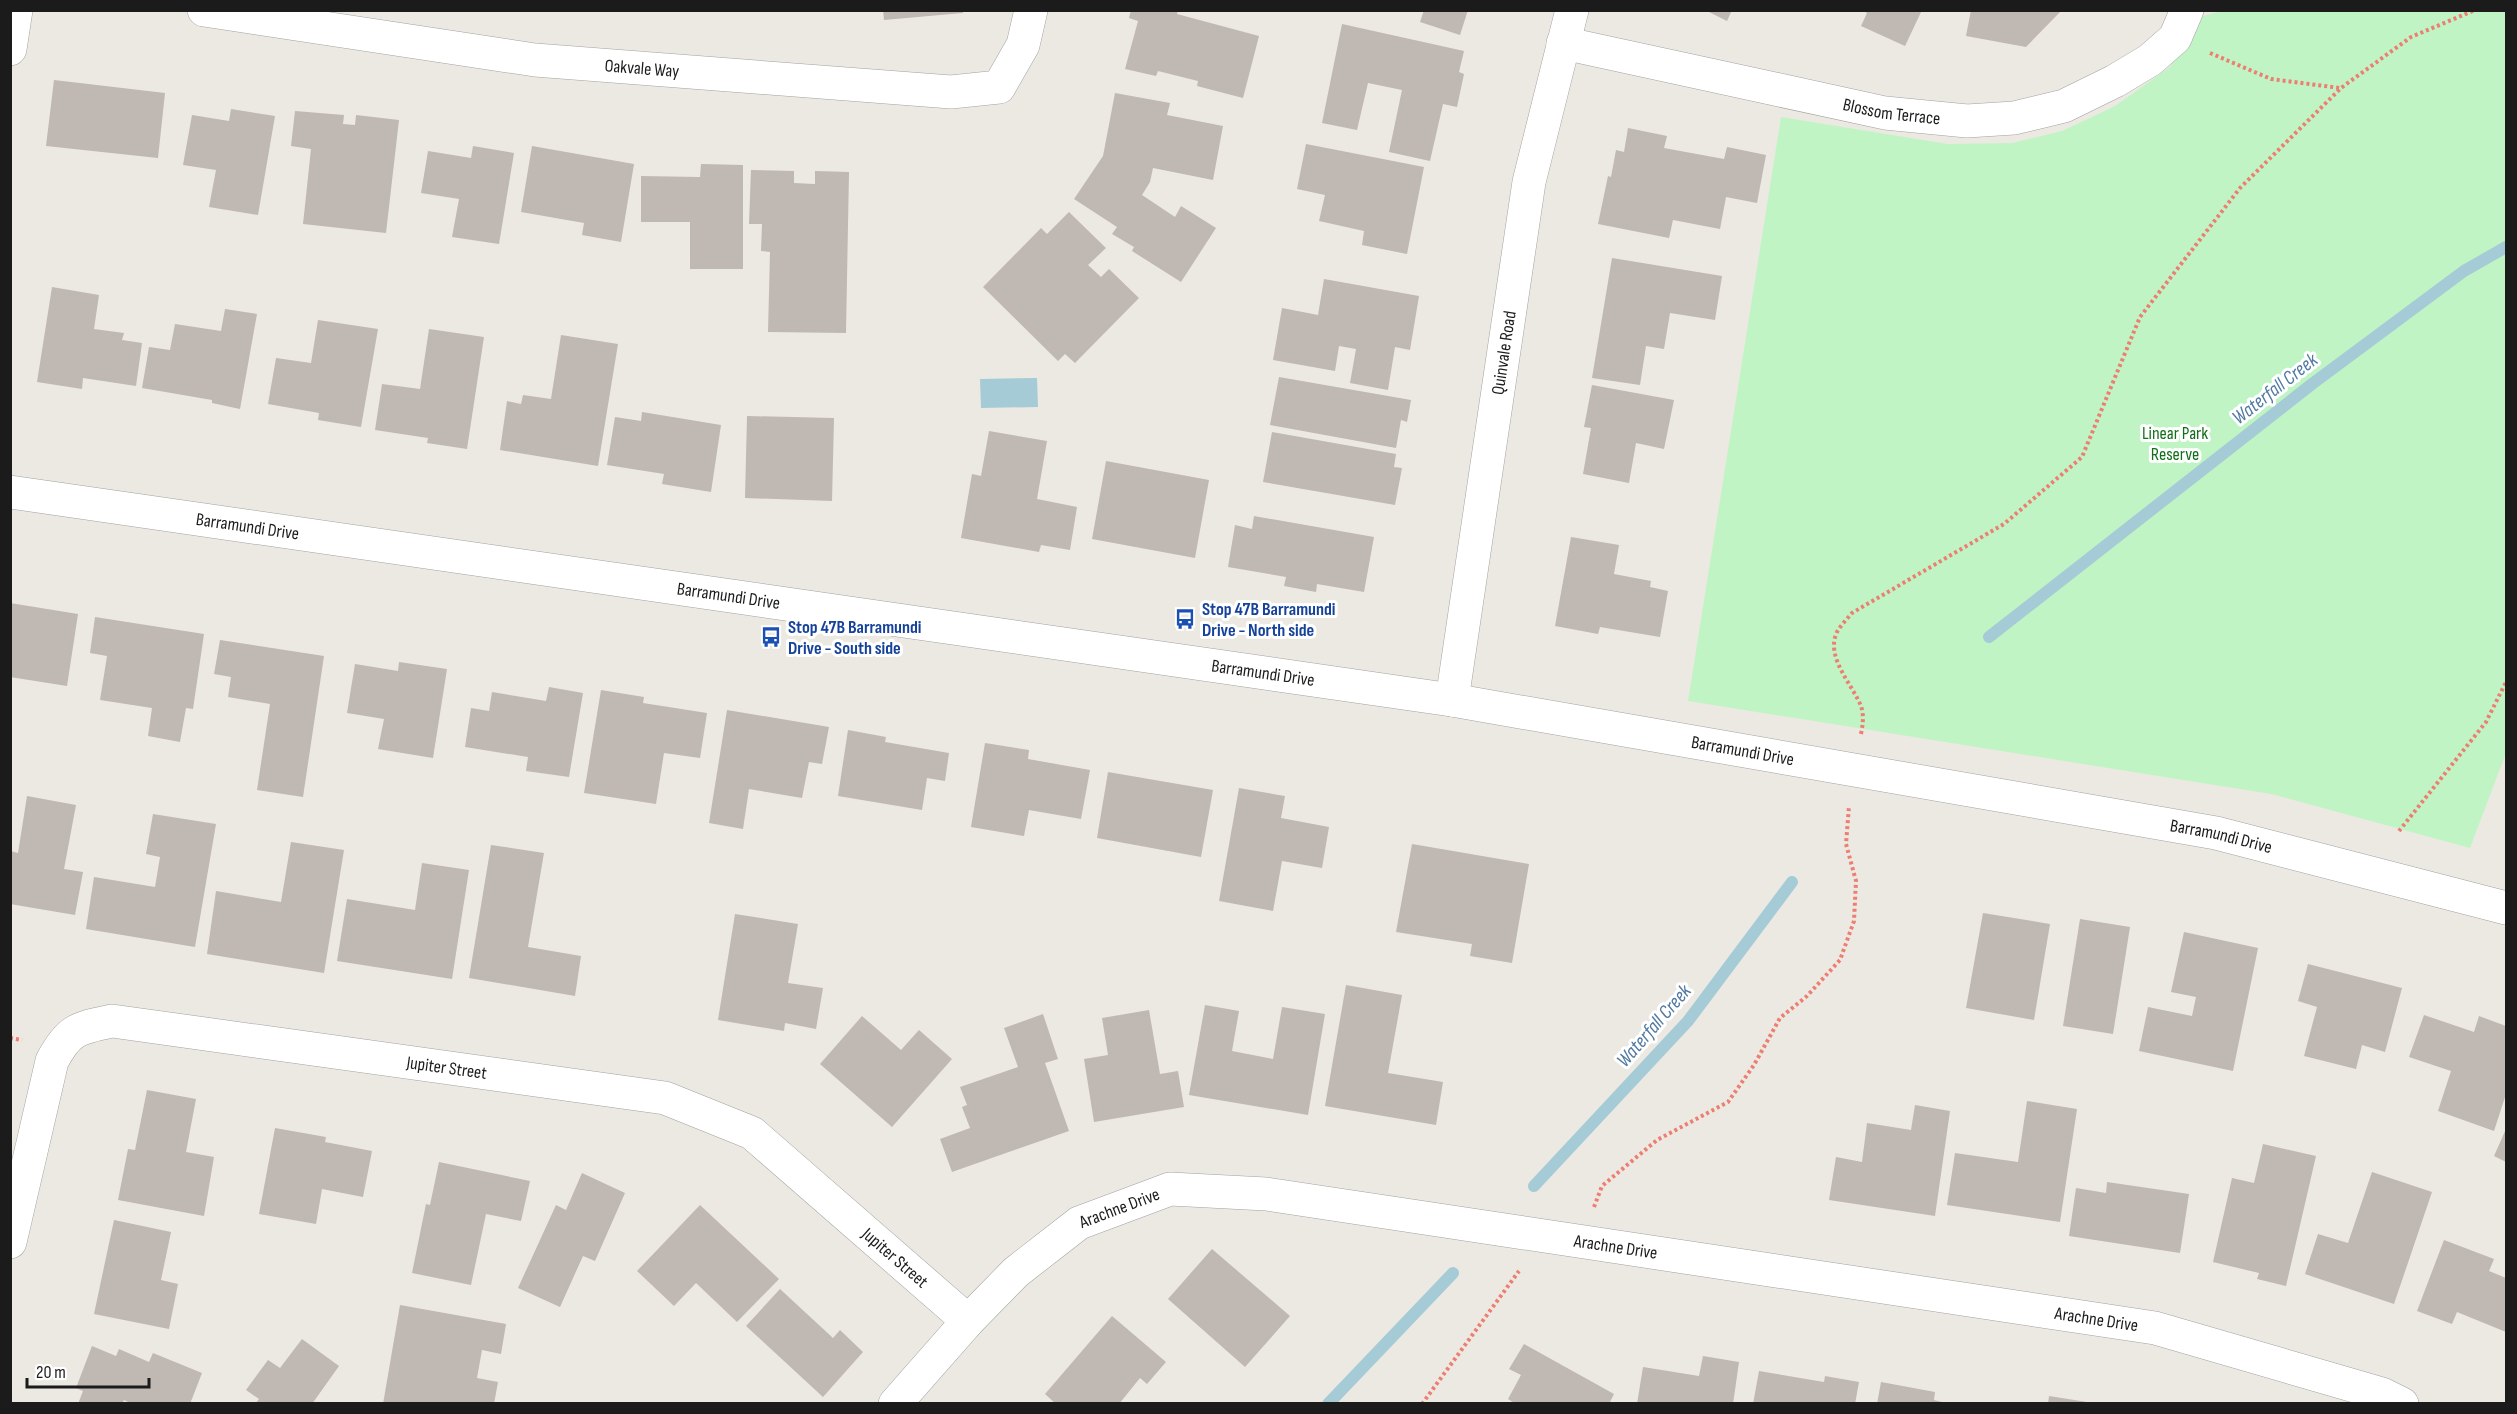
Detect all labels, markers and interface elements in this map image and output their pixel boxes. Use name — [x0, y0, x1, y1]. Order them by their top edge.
street label: Oakvale Way — [604, 55, 680, 82]
street label: Blossom Terrace — [1841, 94, 1941, 129]
street label: Quinvale Road — [1487, 309, 1520, 396]
water label: Waterfall Creek — [2228, 348, 2323, 430]
park label: Linear Park Reserve — [2142, 423, 2208, 465]
street label: Barramundi Drive — [195, 508, 301, 544]
street label: Barramundi Drive — [676, 578, 782, 613]
place label: Stop 47B Barramundi Drive - North side — [1202, 599, 1335, 641]
bus stop icon: Stop 47B Barramundi Drive - North side — [1173, 607, 1197, 631]
place label: Stop 47B Barramundi Drive - South side — [788, 617, 921, 659]
bus stop icon: Stop 47B Barramundi Drive - South side — [759, 625, 783, 649]
street label: Barramundi Drive — [1210, 655, 1316, 691]
street label: Barramundi Drive — [1690, 731, 1796, 770]
street label: Barramundi Drive — [2168, 815, 2274, 858]
water label: Waterfall Creek — [1612, 979, 1697, 1072]
street label: Jupiter Street — [404, 1052, 489, 1084]
street label: Arachne Drive — [1075, 1183, 1162, 1233]
street label: Jupiter Street — [857, 1223, 933, 1292]
street label: Arachne Drive — [1572, 1230, 1659, 1263]
street label: Arachne Drive — [2052, 1302, 2140, 1336]
scale bar — [27, 1351, 148, 1389]
text: 20 m — [36, 1362, 66, 1383]

